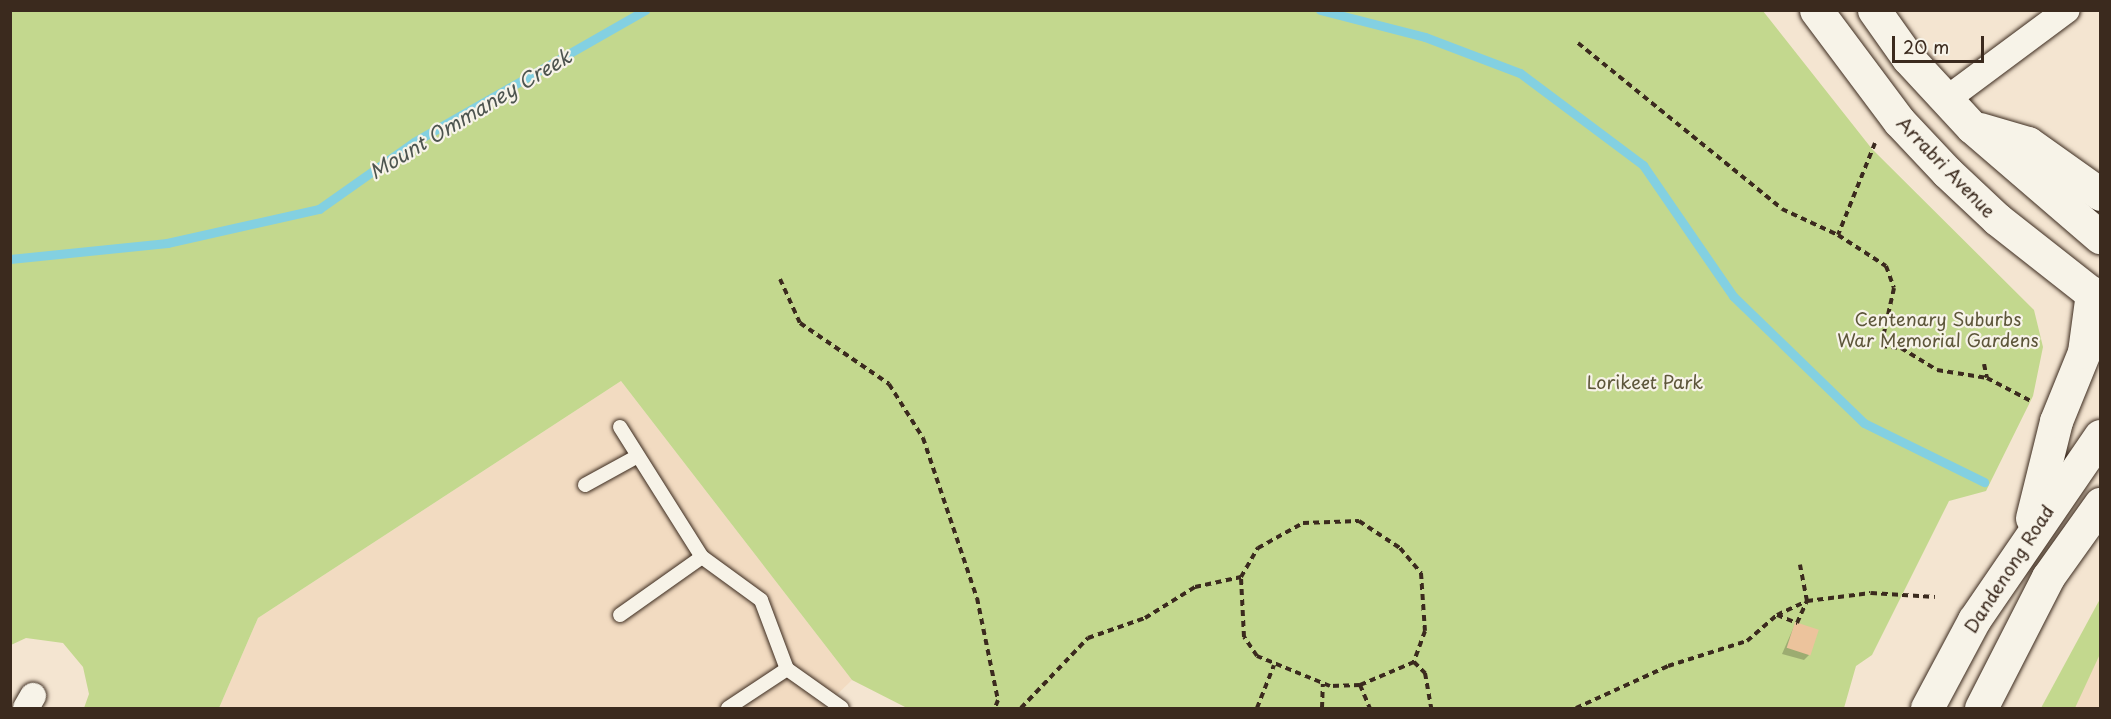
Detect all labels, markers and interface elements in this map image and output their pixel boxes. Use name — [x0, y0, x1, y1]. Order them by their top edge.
scale bar — [1895, 24, 1986, 62]
text: 20 m — [1903, 33, 1949, 60]
water label: Mount Ommaney Creek — [364, 44, 576, 184]
street label: Arrabri Avenue — [1892, 111, 2000, 223]
park label: Centenary Suburbs War Memorial Gardens — [1836, 309, 2040, 352]
park label: Lorikeet Park — [1586, 371, 1704, 393]
street label: Dandenong Road — [1960, 501, 2058, 637]

